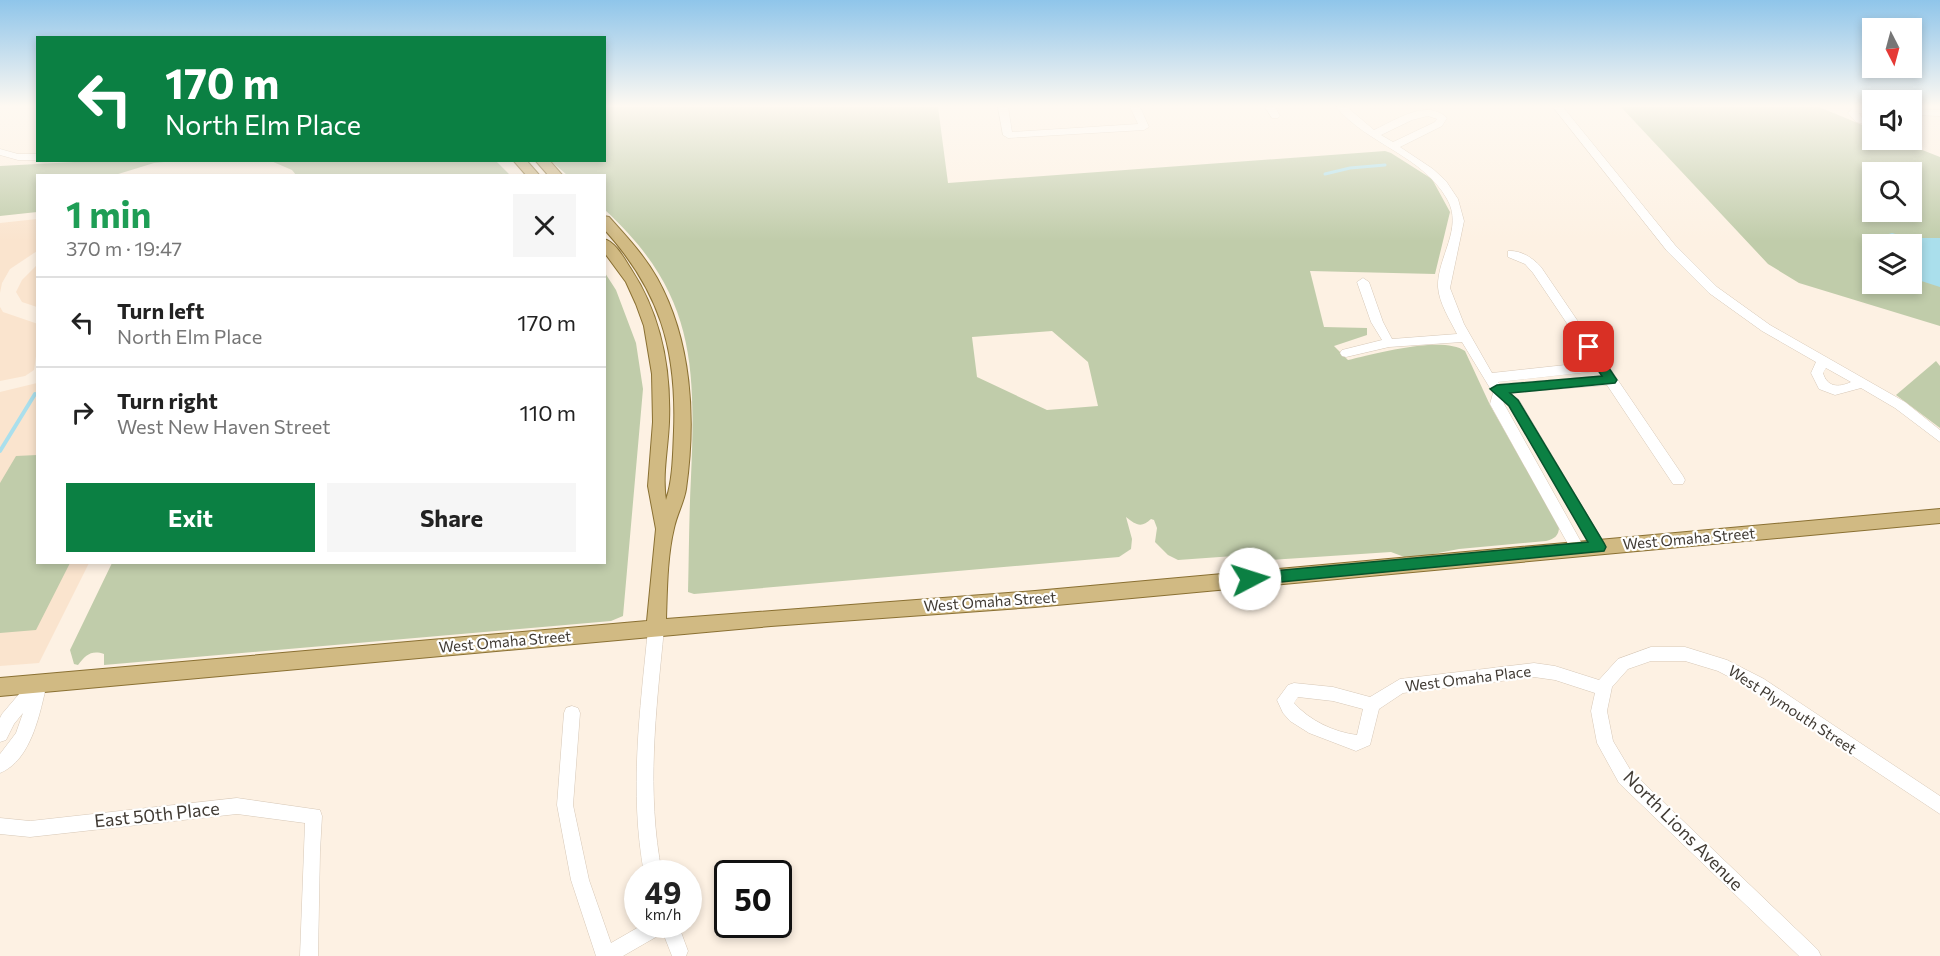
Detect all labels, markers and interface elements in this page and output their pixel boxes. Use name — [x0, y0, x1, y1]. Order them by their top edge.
north arrow — [1862, 18, 1922, 78]
map controls — [1862, 18, 1922, 294]
text: 170 m — [165, 56, 279, 108]
icon: left — [66, 60, 144, 138]
button: sound — [1862, 90, 1922, 150]
text: North Elm Place — [165, 108, 361, 141]
button: search — [1862, 162, 1922, 222]
text: 1 min — [66, 191, 151, 235]
button: close — [513, 194, 576, 257]
button: layers — [1862, 234, 1922, 294]
text: 370 m · 19:47 — [66, 236, 182, 260]
text: Turn left — [117, 297, 204, 324]
icon: left — [66, 306, 99, 339]
text: 170 m — [517, 309, 576, 336]
pin — [1563, 321, 1614, 372]
text: North Elm Place — [117, 324, 262, 348]
icon: arrive — [1572, 330, 1605, 363]
text: Turn right — [117, 387, 218, 414]
icon: right — [66, 396, 99, 429]
text: 110 m — [519, 399, 576, 426]
text: West New Haven Street — [117, 414, 330, 438]
button: Exit — [66, 483, 315, 552]
button: Share — [327, 483, 576, 552]
street label: West Omaha Street — [1622, 523, 1756, 553]
position arrow — [1218, 547, 1282, 611]
street label: West Omaha Street — [923, 587, 1057, 615]
street label: West Omaha Street — [438, 626, 572, 656]
street label: West Omaha Place — [1404, 661, 1532, 695]
street label: West Plymouth Street — [1725, 661, 1860, 757]
street label: North Lions Avenue — [1619, 766, 1748, 895]
street label: East 50th Place — [93, 796, 221, 832]
speed limit sign: 50 — [714, 860, 792, 938]
text: 49 — [645, 873, 681, 910]
text: km/h — [645, 905, 681, 923]

